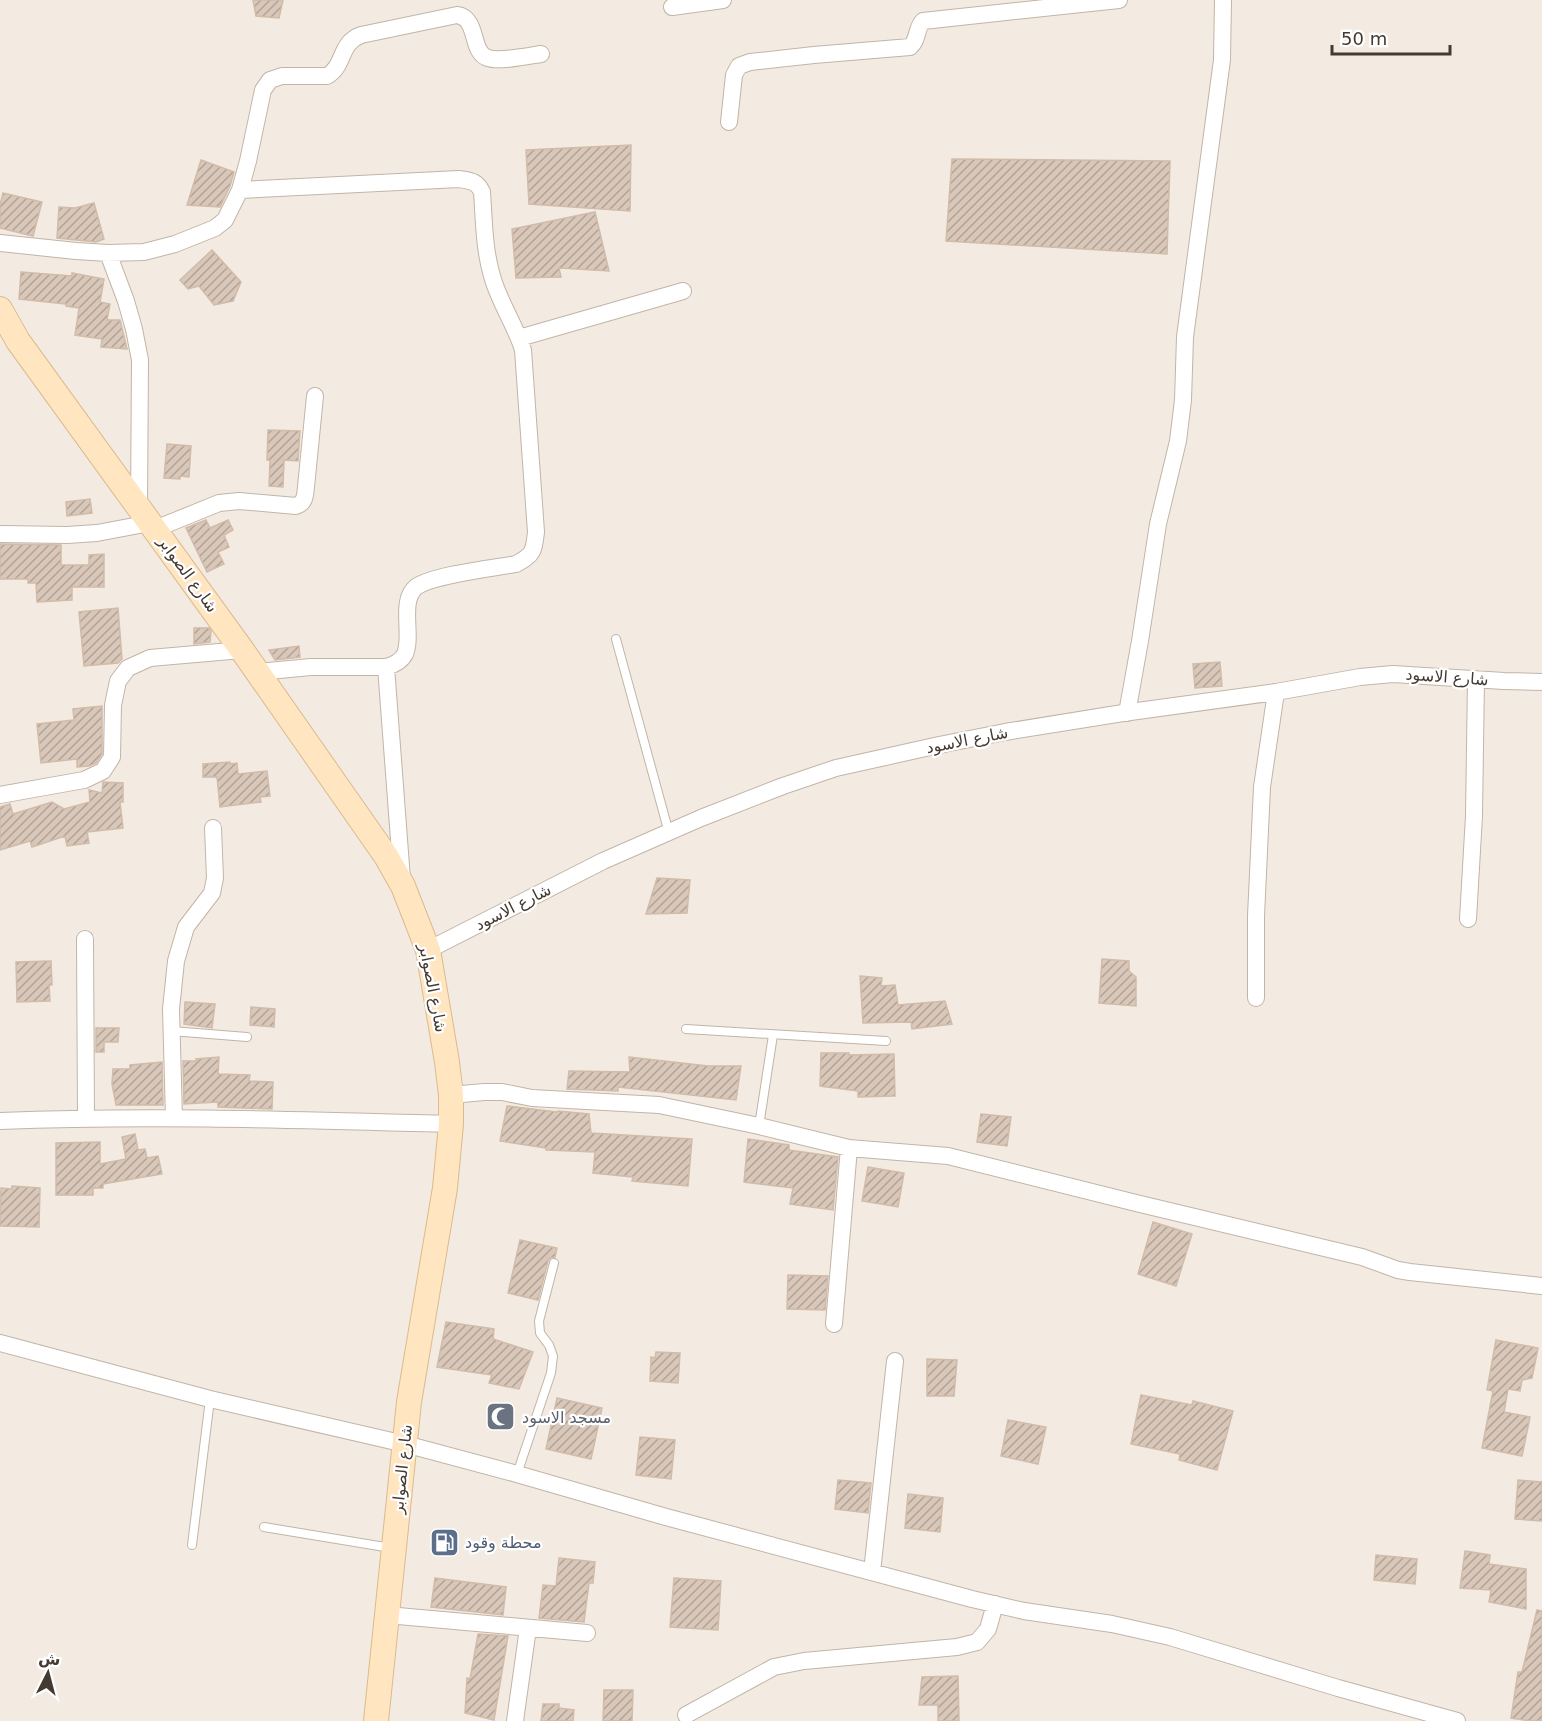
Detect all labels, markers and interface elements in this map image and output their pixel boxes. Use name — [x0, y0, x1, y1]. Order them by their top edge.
scale bar — [1332, 18, 1450, 56]
text: 50 m — [1341, 28, 1387, 49]
street label: شارع الصوابر — [153, 531, 222, 617]
street label: شارع الاسود — [1405, 665, 1489, 690]
street label: شارع الاسود — [924, 723, 1010, 758]
street label: شارع الاسود — [472, 880, 555, 935]
street label: شارع الصوابر — [414, 941, 451, 1034]
mosque icon: مسجد الاسود — [485, 1401, 517, 1433]
place label: مسجد الاسود — [522, 1408, 611, 1428]
street label: شارع الصوابر — [388, 1423, 417, 1516]
fuel station icon: محطة وقود — [428, 1526, 460, 1558]
place label: محطة وقود — [465, 1533, 541, 1553]
north arrow — [18, 1643, 78, 1703]
text: ش — [38, 1648, 61, 1669]

